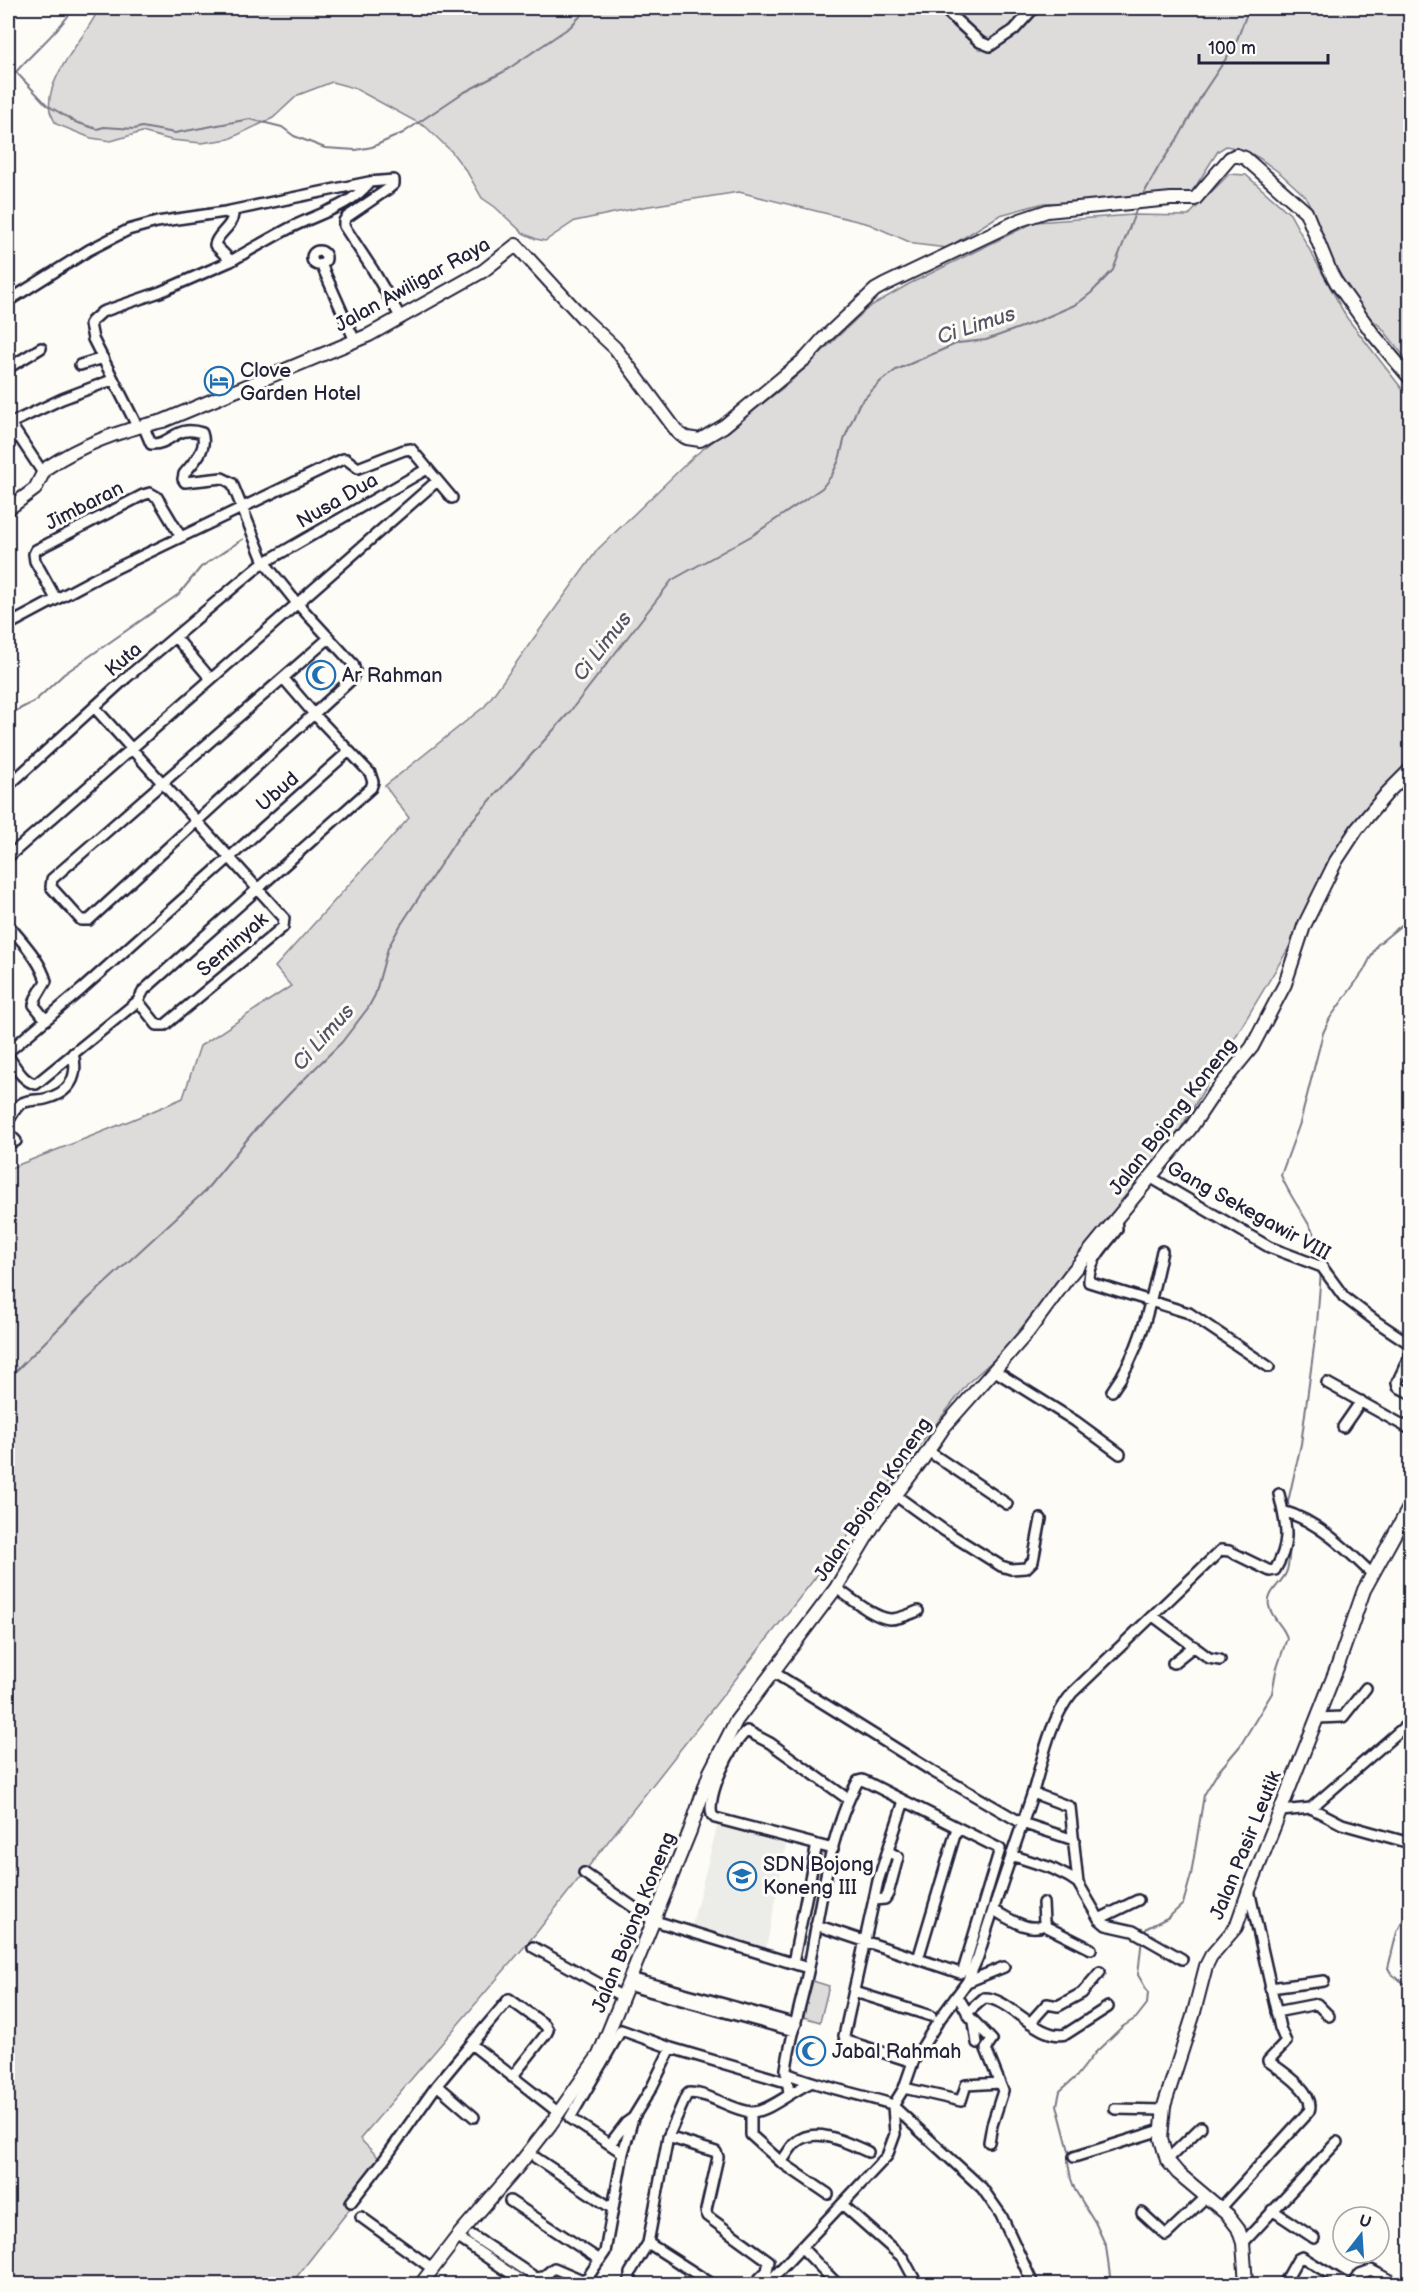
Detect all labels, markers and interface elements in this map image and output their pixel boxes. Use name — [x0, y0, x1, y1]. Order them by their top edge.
scale bar — [1199, 27, 1328, 65]
text: 100 m — [1208, 38, 1256, 59]
street label: Jalan Awiligar Raya — [331, 232, 494, 337]
water label: Ci Limus — [934, 301, 1019, 350]
place label: Clove Garden Hotel — [240, 359, 361, 406]
hotel icon: Clove Garden Hotel — [203, 365, 235, 397]
street label: Nusa Dua — [293, 468, 382, 534]
street label: Jimbaran — [41, 476, 127, 536]
water label: Ci Limus — [568, 606, 637, 686]
street label: Kuta — [100, 638, 147, 682]
mosque icon: Ar Rahman — [305, 659, 337, 691]
place label: Ar Rahman — [342, 664, 443, 688]
street label: Ubud — [252, 767, 304, 817]
street label: Seminyak — [192, 907, 273, 982]
water label: Ci Limus — [287, 999, 360, 1076]
street label: Jalan Bojong Koneng — [1104, 1033, 1242, 1200]
street label: Gang Sekegawir VIII — [1162, 1156, 1335, 1266]
street label: Jalan Bojong Koneng — [809, 1413, 937, 1586]
street label: Jalan Pasir Leutik — [1205, 1767, 1287, 1923]
street label: Jalan Bojong Koneng — [587, 1829, 681, 2016]
place label: SDN Bojong Koneng III — [763, 1853, 874, 1900]
school or university icon: SDN Bojong Koneng III — [726, 1860, 758, 1892]
mosque icon: Jabal Rahmah — [795, 2035, 827, 2067]
place label: Jabal Rahmah — [832, 2040, 961, 2064]
north arrow — [1331, 2205, 1391, 2265]
text: U — [1357, 2211, 1373, 2233]

